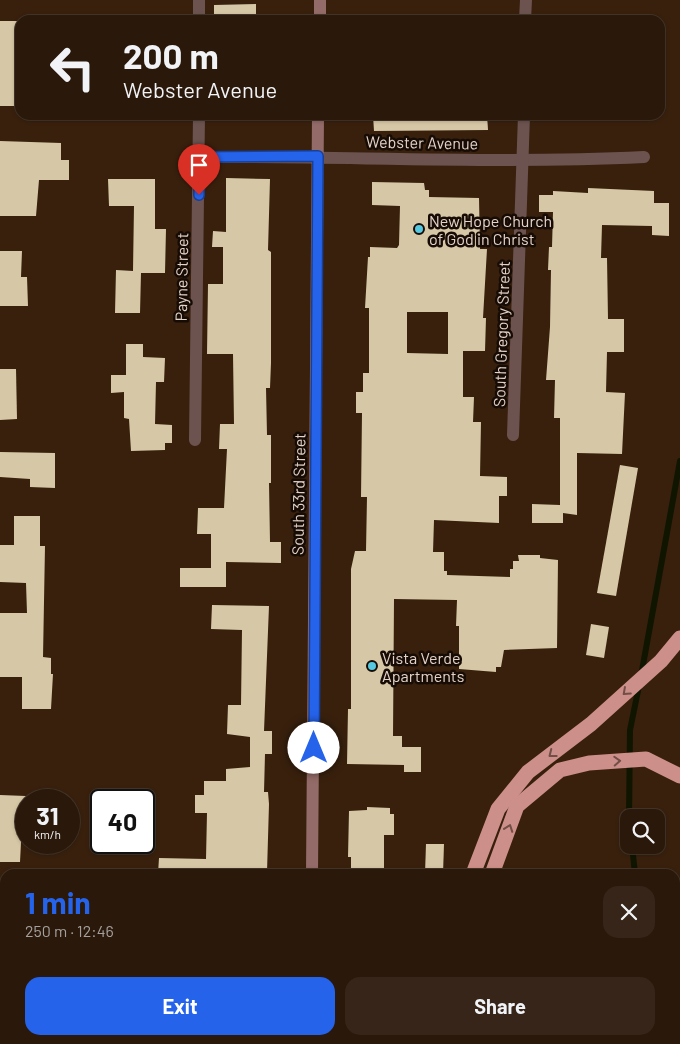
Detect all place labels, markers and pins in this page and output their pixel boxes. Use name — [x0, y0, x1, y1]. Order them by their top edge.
pin — [178, 144, 220, 195]
place label: New Hope Church of God in Christ — [429, 211, 552, 248]
marker: New Hope Church of God in Christ — [413, 223, 425, 235]
place label: Vista Verde Apartments — [382, 648, 464, 685]
marker: Vista Verde Apartments — [366, 660, 378, 672]

